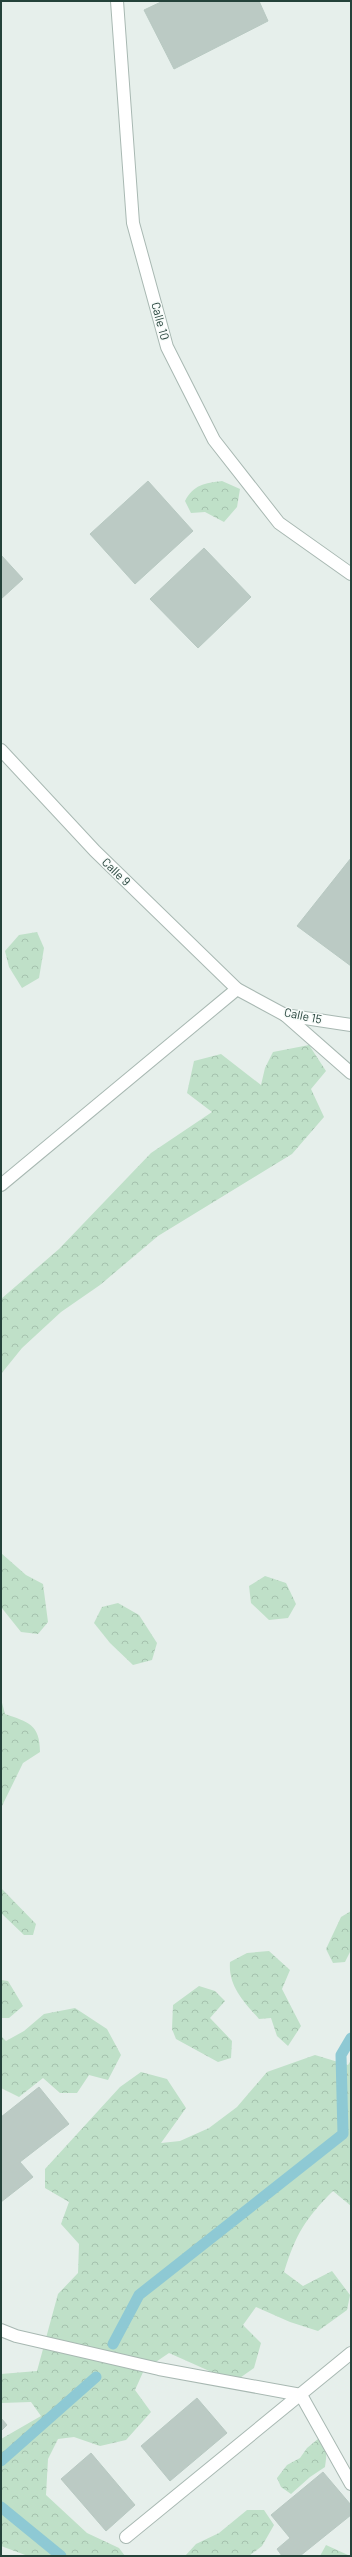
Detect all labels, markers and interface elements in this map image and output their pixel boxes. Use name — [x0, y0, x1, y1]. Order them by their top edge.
street label: Calle 10 — [149, 300, 173, 341]
street label: Calle 9 — [100, 854, 134, 888]
street label: Calle 15 — [283, 1004, 323, 1026]

